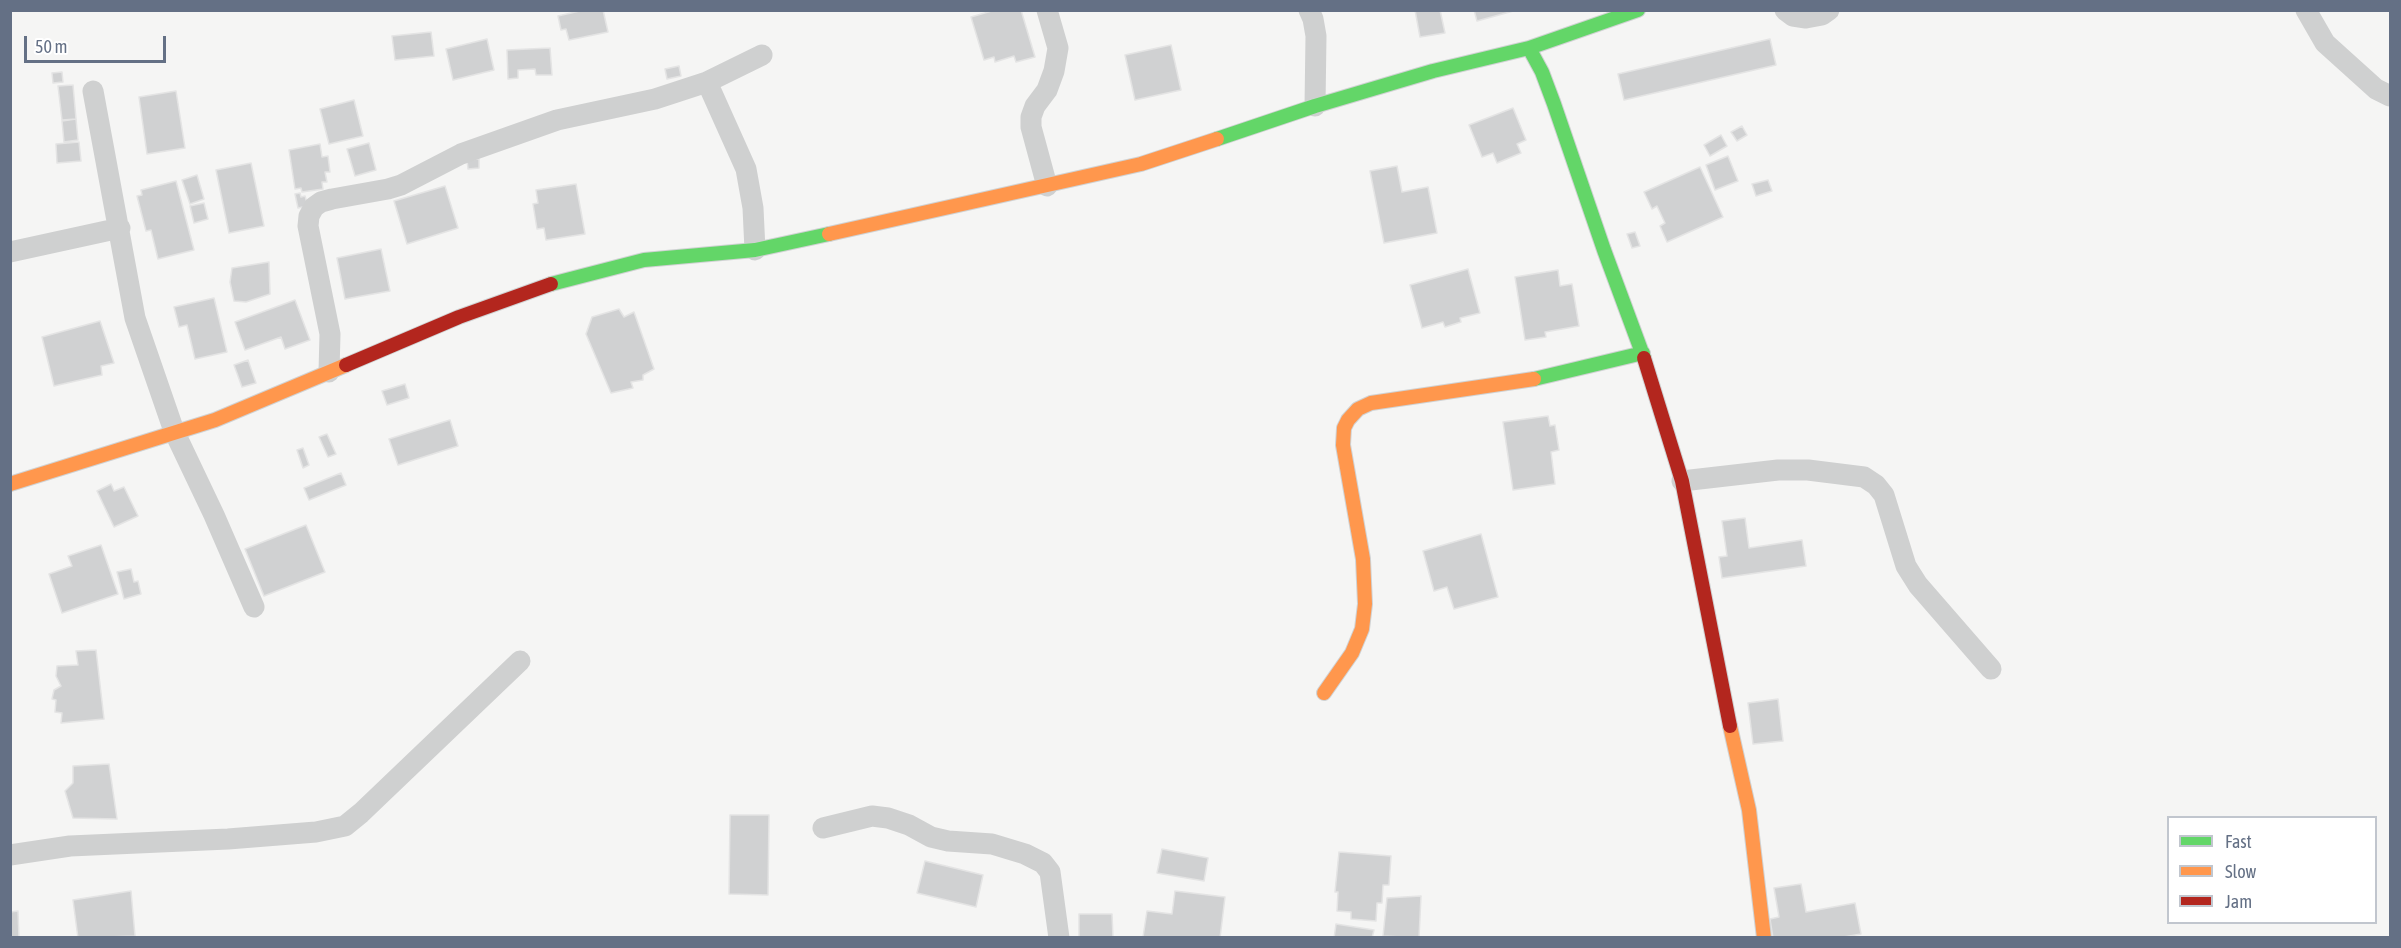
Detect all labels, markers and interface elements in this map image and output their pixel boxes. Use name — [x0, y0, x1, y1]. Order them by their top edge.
scale bar — [27, 24, 170, 62]
text: 50 m — [35, 36, 67, 57]
legend — [2167, 816, 2377, 924]
text: Fast — [2225, 831, 2252, 852]
text: Slow — [2225, 861, 2256, 882]
text: Jam — [2225, 891, 2252, 912]

